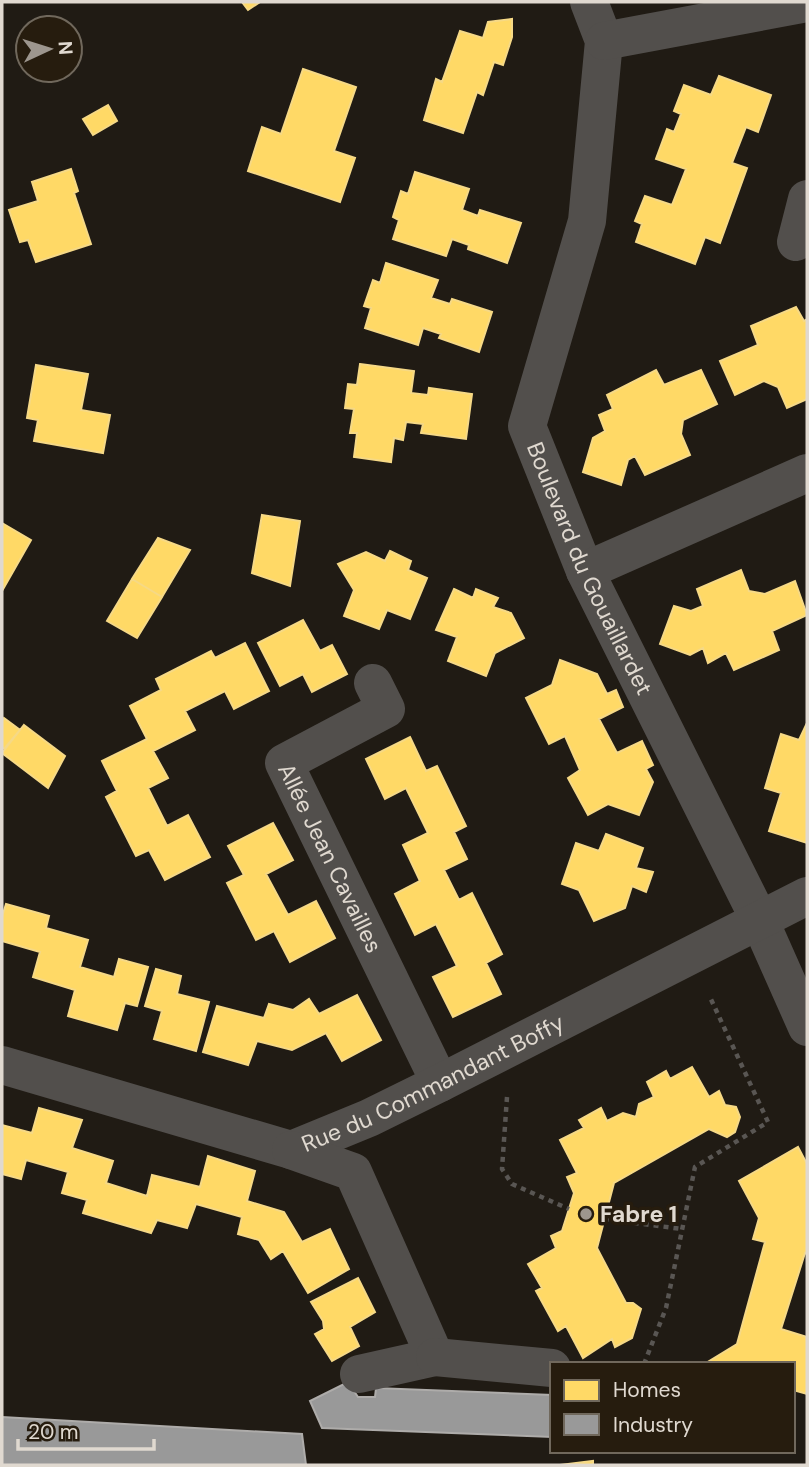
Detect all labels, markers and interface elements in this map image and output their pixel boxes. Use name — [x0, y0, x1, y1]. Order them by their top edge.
north arrow — [14, 14, 84, 84]
text: N — [53, 40, 78, 56]
street label: Boulevard du Gouaillardet — [520, 438, 660, 700]
street label: Allée Jean Cavailles — [271, 758, 389, 958]
street label: Rue du Commandant Boffy — [297, 1007, 569, 1159]
place label: Fabre 1 — [600, 1199, 677, 1229]
marker: Fabre 1 — [578, 1206, 594, 1222]
legend — [550, 1362, 795, 1453]
text: Homes — [613, 1376, 681, 1404]
scale bar — [18, 1408, 154, 1452]
text: Industry — [613, 1411, 693, 1439]
text: 20 m — [28, 1418, 79, 1446]

